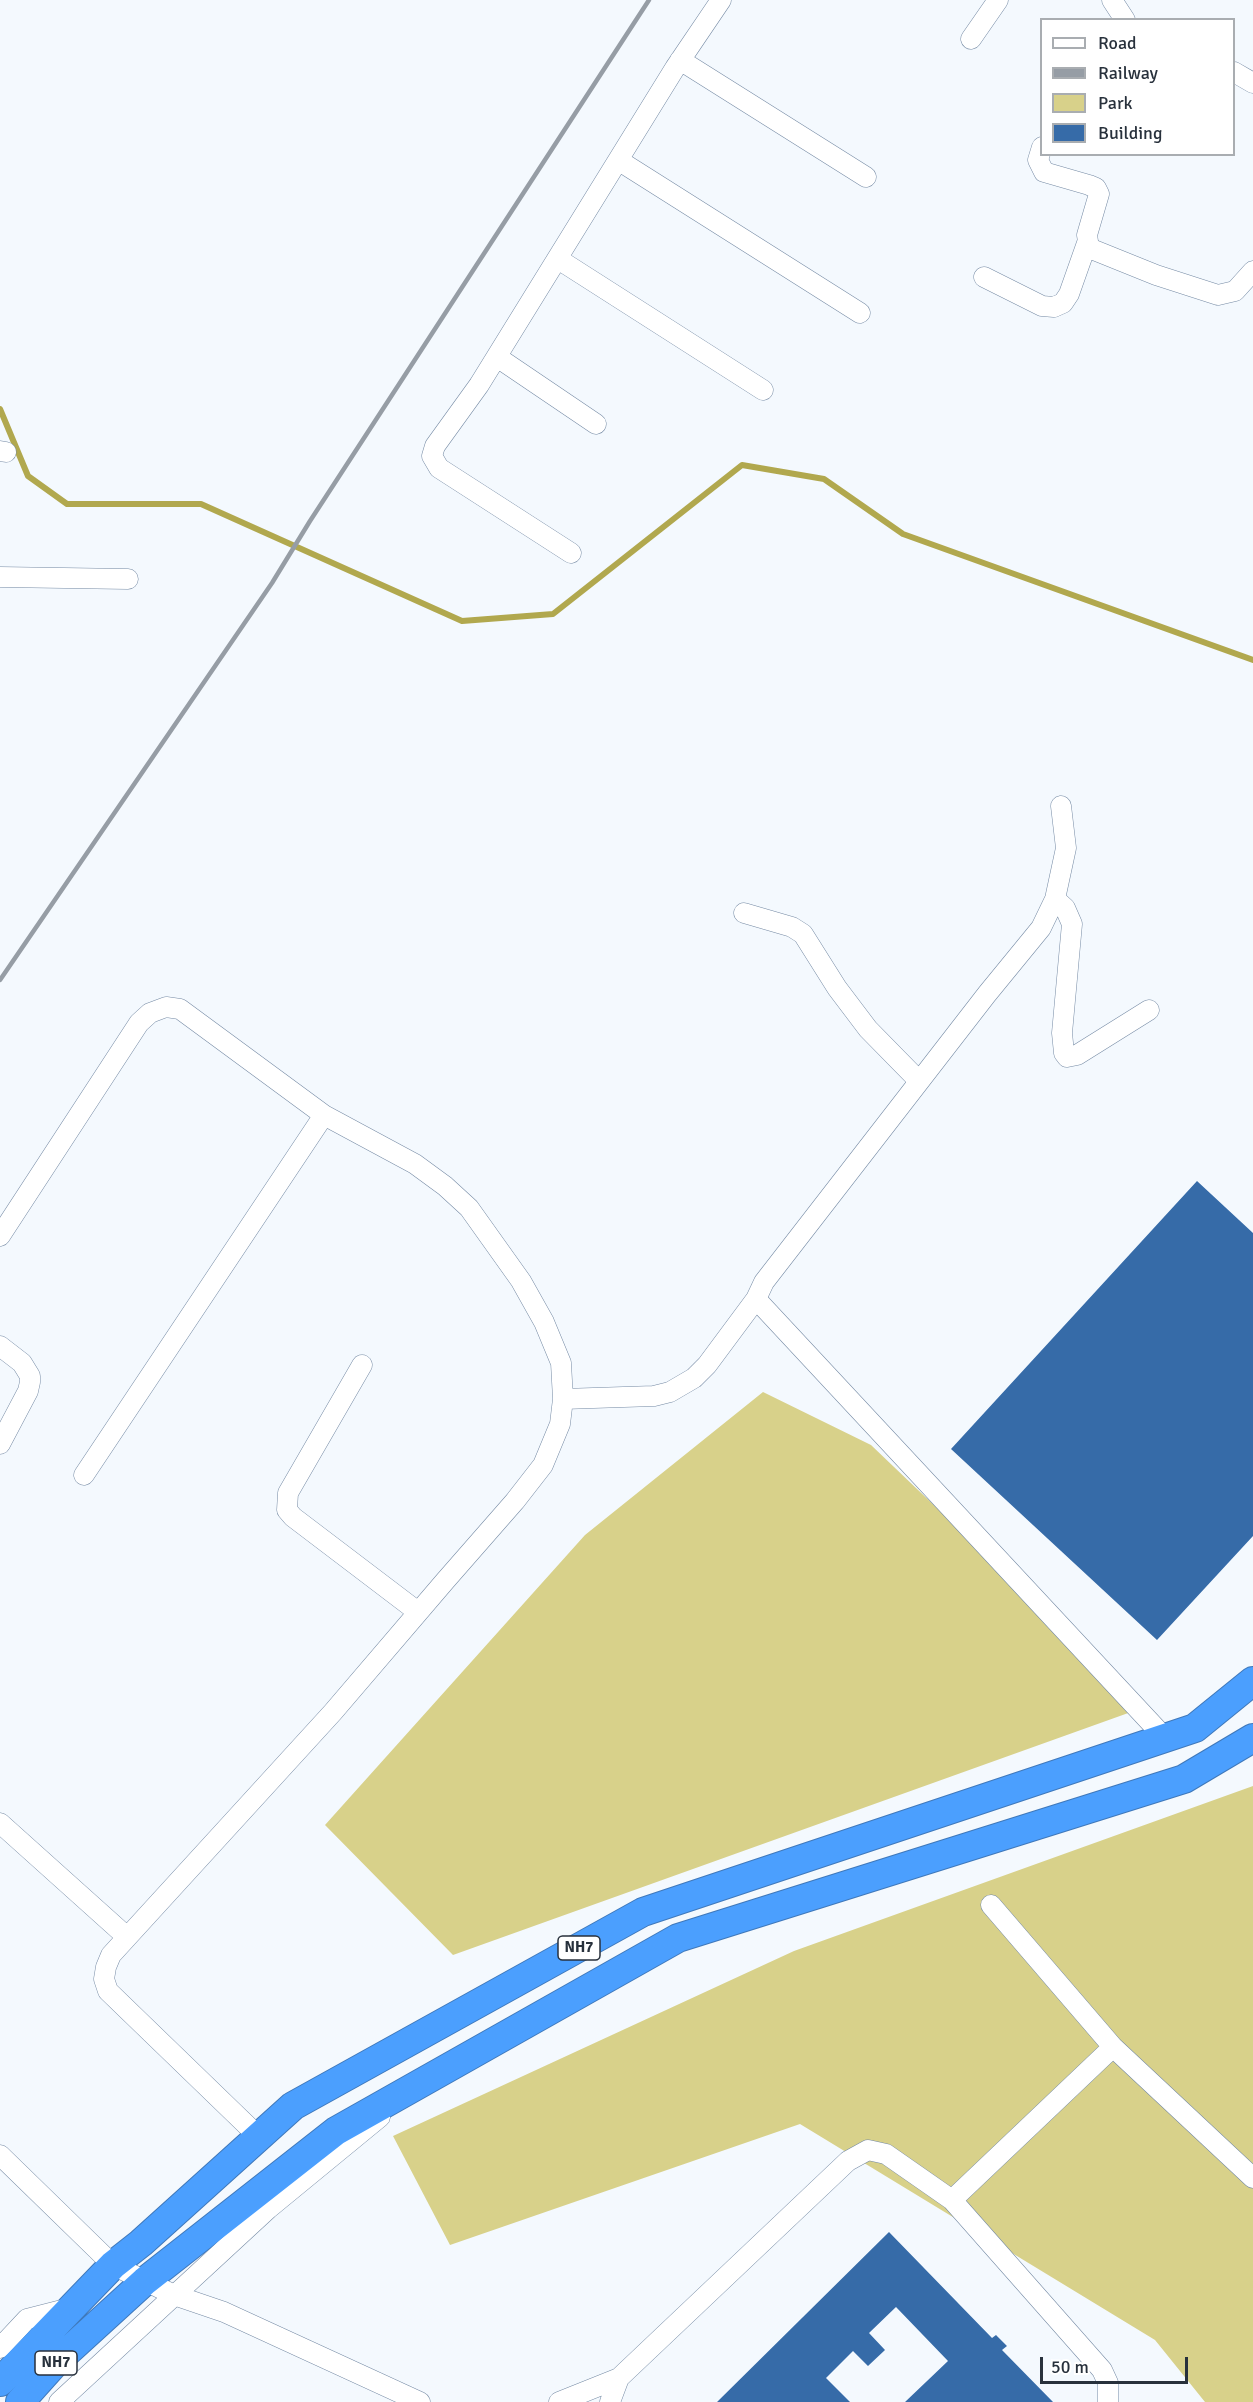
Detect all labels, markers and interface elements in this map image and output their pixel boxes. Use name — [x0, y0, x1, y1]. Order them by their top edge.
legend — [1040, 18, 1235, 156]
text: Road — [1098, 32, 1137, 54]
text: Railway — [1098, 62, 1158, 84]
text: Park — [1098, 92, 1133, 114]
text: Building — [1098, 122, 1162, 144]
road number: NH7 — [558, 1936, 600, 1960]
scale bar — [1043, 2345, 1192, 2383]
road number: NH7 — [35, 2351, 77, 2375]
text: 50 m — [1051, 2356, 1089, 2378]

